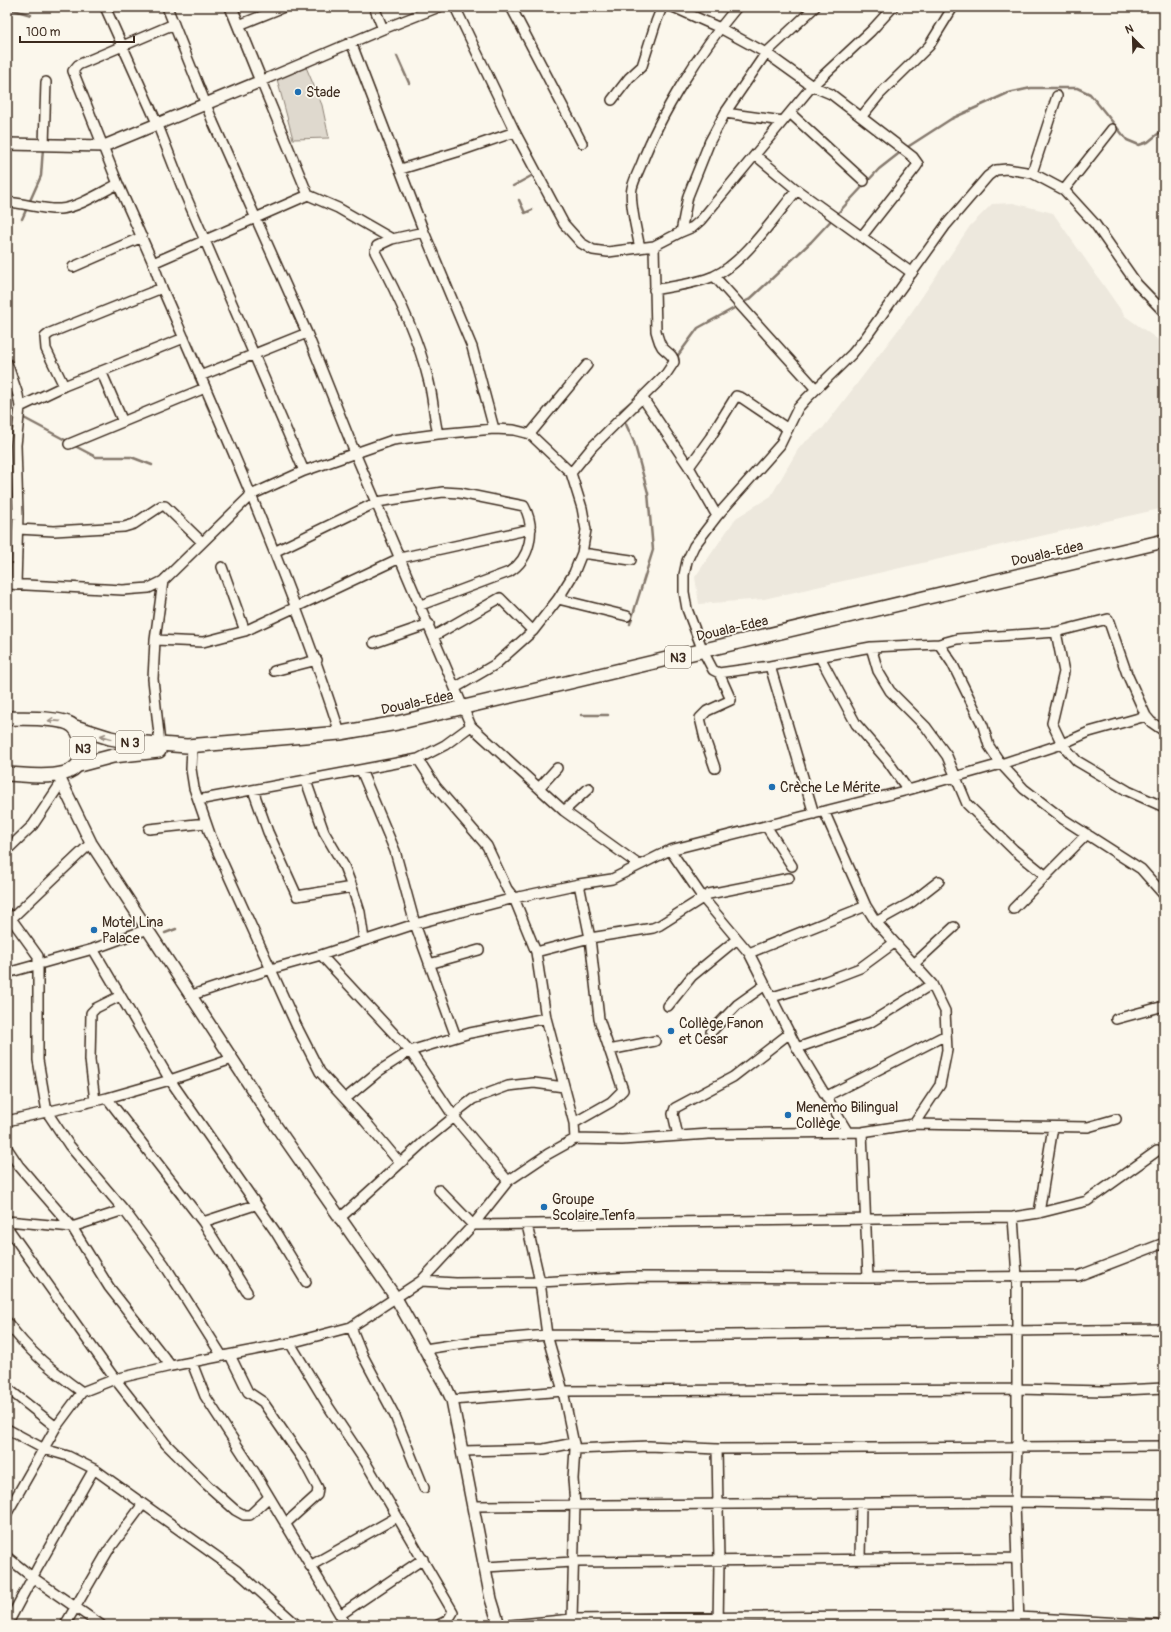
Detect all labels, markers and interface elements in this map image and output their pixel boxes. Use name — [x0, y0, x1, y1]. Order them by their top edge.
scale bar — [20, 18, 134, 44]
north arrow — [1113, 18, 1153, 58]
text: N — [1123, 22, 1136, 37]
text: 100 m — [26, 25, 61, 40]
place label: Stade — [306, 84, 340, 101]
marker: Stade — [293, 87, 303, 97]
street label: Douala-Edea — [1009, 537, 1085, 570]
street label: Douala-Edea — [694, 612, 770, 645]
road number: N3 — [665, 646, 691, 668]
street label: Douala-Edea — [379, 687, 455, 718]
one-way arrow — [48, 717, 61, 724]
road number: N 3 — [116, 731, 144, 753]
one-way arrow — [100, 733, 113, 740]
road number: N3 — [70, 737, 96, 759]
place label: Crèche Le Mérite — [780, 779, 880, 796]
marker: Crèche Le Mérite — [767, 782, 777, 792]
place label: Motel Lina Palace — [102, 914, 163, 947]
marker: Motel Lina Palace — [89, 925, 99, 935]
place label: Collège Fanon et Cesar — [679, 1015, 764, 1048]
marker: Collège Fanon et Cesar — [666, 1026, 676, 1036]
place label: Menemo Bilingual Collège — [796, 1099, 898, 1132]
marker: Menemo Bilingual Collège — [783, 1110, 793, 1120]
place label: Groupe Scolaire Tenfa — [552, 1191, 635, 1224]
marker: Groupe Scolaire Tenfa — [539, 1202, 549, 1212]

